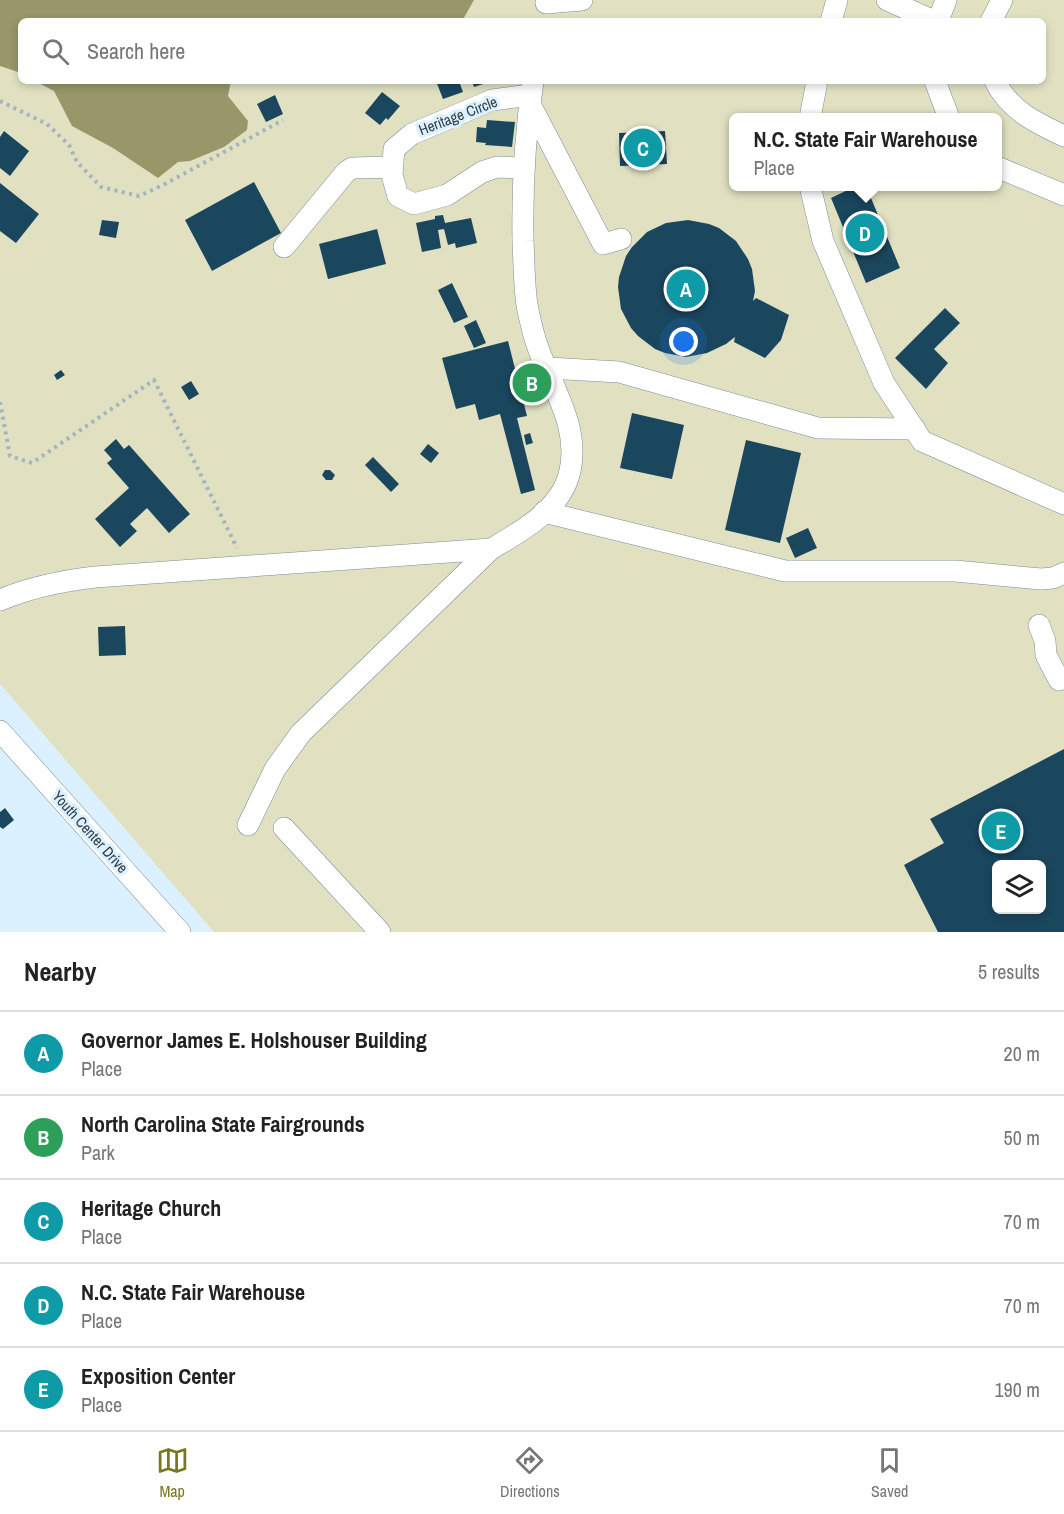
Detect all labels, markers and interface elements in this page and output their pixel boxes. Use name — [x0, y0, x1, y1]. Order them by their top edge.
search box — [18, 18, 1046, 84]
icon: search — [39, 35, 72, 68]
text: Search here — [87, 36, 185, 66]
street label: Heritage Circle — [415, 91, 500, 140]
popup — [729, 113, 1002, 191]
text: N.C. State Fair Warehouse — [753, 124, 978, 154]
pin: C — [624, 126, 662, 170]
text: Place — [753, 154, 795, 181]
pin: D — [846, 210, 884, 256]
pin: A — [666, 266, 706, 312]
your location — [669, 327, 698, 356]
pin: B — [512, 360, 552, 406]
street label: Youth Center Drive — [48, 786, 133, 878]
pin: E — [982, 808, 1020, 854]
map controls — [992, 860, 1046, 914]
button: layers — [992, 860, 1046, 914]
text: Nearby — [24, 954, 96, 989]
text: 5 results — [978, 958, 1040, 985]
text: Governor James E. Holshouser Building — [81, 1025, 427, 1055]
text: A — [38, 1040, 49, 1067]
text: 20 m — [1004, 1040, 1040, 1067]
text: Place — [81, 1055, 122, 1082]
text: North Carolina State Fairgrounds — [81, 1109, 365, 1139]
text: B — [38, 1124, 49, 1151]
text: 50 m — [1004, 1124, 1040, 1151]
text: Park — [81, 1139, 115, 1166]
text: Heritage Church — [81, 1193, 221, 1223]
text: C — [38, 1208, 49, 1235]
text: 70 m — [1004, 1208, 1040, 1235]
text: Place — [81, 1223, 122, 1250]
text: N.C. State Fair Warehouse — [81, 1277, 305, 1307]
text: D — [38, 1292, 49, 1319]
text: 70 m — [1004, 1292, 1040, 1319]
text: Place — [81, 1307, 122, 1334]
text: Exposition Center — [81, 1361, 235, 1391]
text: E — [38, 1376, 49, 1403]
text: 190 m — [994, 1376, 1040, 1403]
text: Place — [81, 1391, 122, 1418]
tab: Map — [156, 1444, 189, 1502]
tab: Directions — [500, 1444, 560, 1502]
tab: Saved — [871, 1444, 908, 1502]

